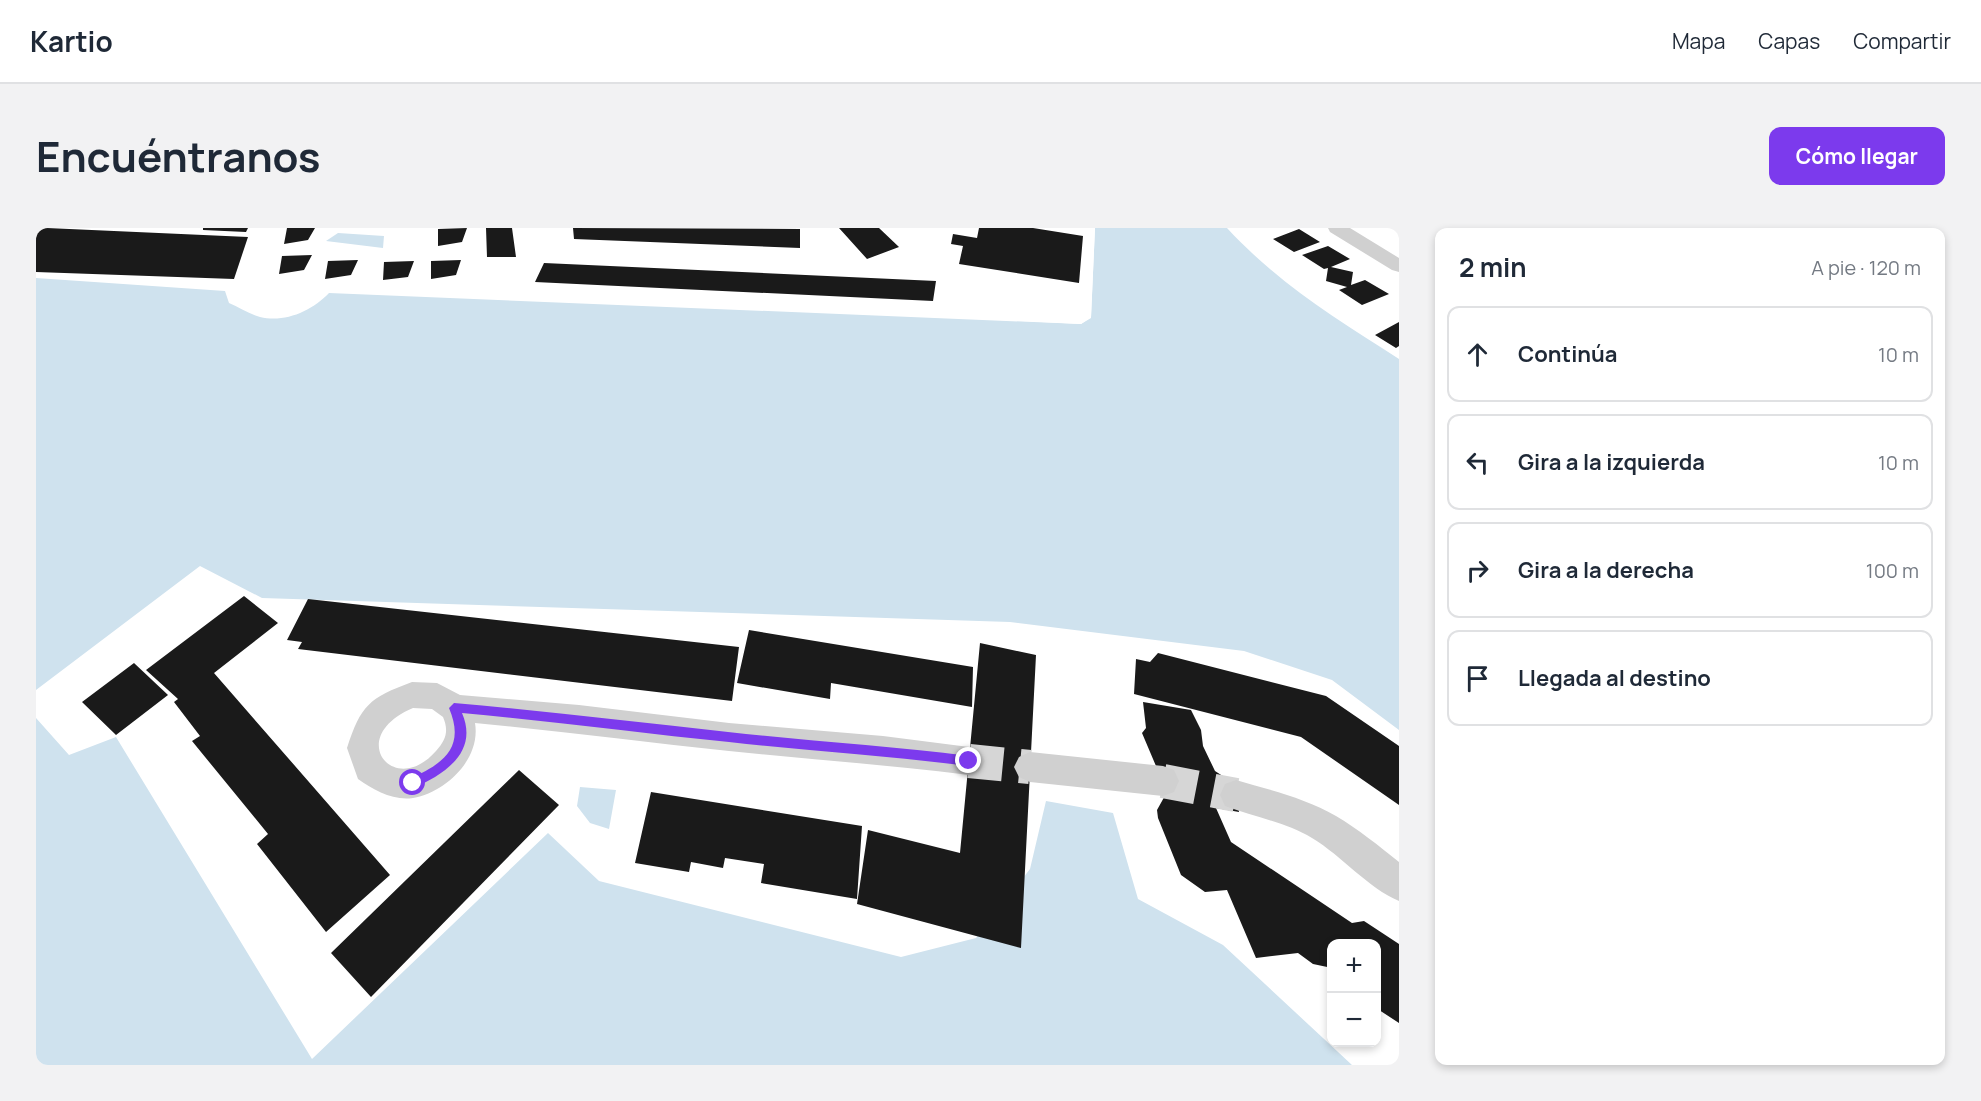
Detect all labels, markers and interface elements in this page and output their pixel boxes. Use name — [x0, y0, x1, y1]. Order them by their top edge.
text: Kartio — [30, 22, 113, 60]
text: Mapa — [1672, 27, 1725, 55]
text: Capas — [1758, 27, 1820, 55]
text: Compartir — [1853, 27, 1951, 55]
text: Encuéntranos — [36, 127, 321, 185]
button: Cómo llegar — [1769, 127, 1945, 185]
text: 2 min — [1459, 249, 1527, 285]
text: A pie · 120 m — [1811, 254, 1921, 281]
icon: ahead — [1461, 338, 1494, 371]
text: Continúa — [1518, 339, 1618, 369]
text: 10 m — [1878, 341, 1919, 368]
icon: left — [1461, 446, 1494, 479]
text: Gira a la izquierda — [1518, 447, 1705, 477]
text: 10 m — [1878, 449, 1919, 476]
icon: right — [1461, 554, 1494, 587]
text: Gira a la derecha — [1518, 555, 1694, 585]
text: 100 m — [1866, 557, 1919, 584]
icon: arrive — [1461, 662, 1494, 695]
text: Llegada al destino — [1518, 663, 1711, 693]
route end — [955, 747, 981, 773]
route start — [399, 769, 425, 795]
map controls — [1327, 939, 1381, 1047]
button: + — [1327, 939, 1381, 993]
button: − — [1327, 993, 1381, 1047]

